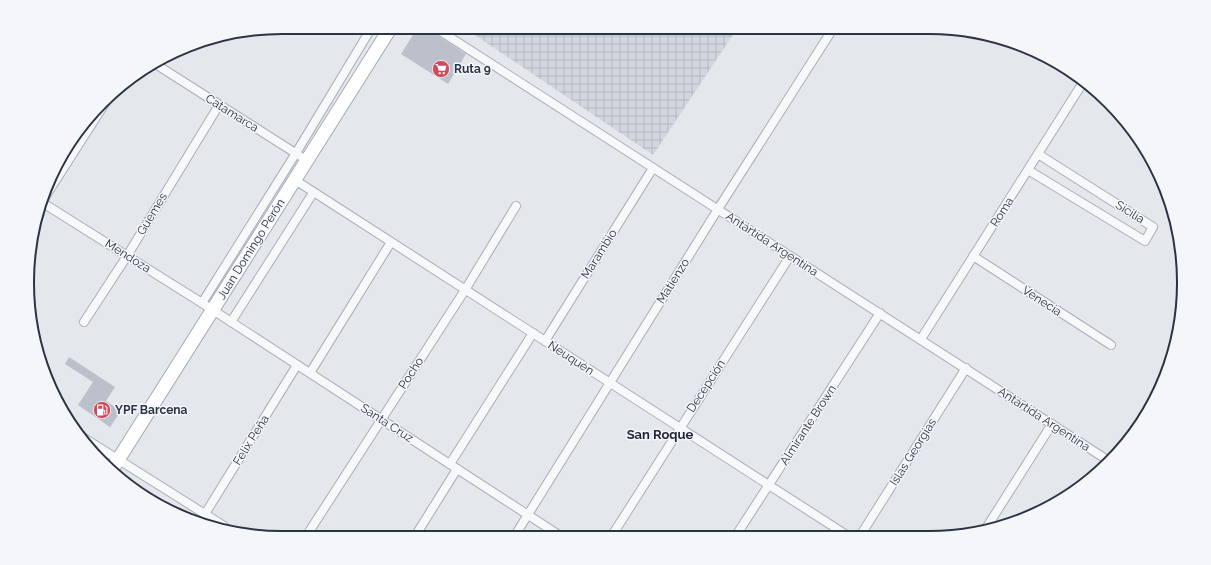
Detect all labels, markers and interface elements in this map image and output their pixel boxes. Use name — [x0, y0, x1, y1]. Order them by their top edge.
supermarket icon: Ruta 9 — [431, 59, 451, 79]
place label: Ruta 9 — [454, 62, 491, 76]
street label: Catamarca — [203, 91, 261, 135]
street label: Güemes — [134, 190, 170, 238]
street label: Roma — [987, 195, 1017, 229]
street label: Juan Domingo Perón — [214, 196, 288, 302]
street label: Sicilia — [1113, 198, 1147, 226]
street label: Antártida Argentina — [723, 209, 821, 279]
street label: Marambio — [578, 227, 620, 281]
street label: Mendoza — [102, 236, 154, 276]
street label: Matienzo — [654, 256, 692, 306]
street label: Venecia — [1020, 283, 1064, 319]
street label: Neuquén — [545, 338, 597, 378]
street label: Pocho — [396, 354, 426, 392]
street label: Decepción — [684, 357, 728, 415]
street label: Almirante Brown — [777, 382, 839, 468]
street label: Antártida Argentina — [995, 384, 1093, 454]
fuel station icon: YPF Barcena — [92, 400, 112, 420]
street label: Santa Cruz — [358, 401, 416, 445]
place label: YPF Barcena — [115, 403, 188, 417]
street label: Felix Peña — [230, 412, 272, 468]
street label: Islas Georgias — [887, 416, 939, 488]
district label: San Roque — [627, 427, 694, 442]

